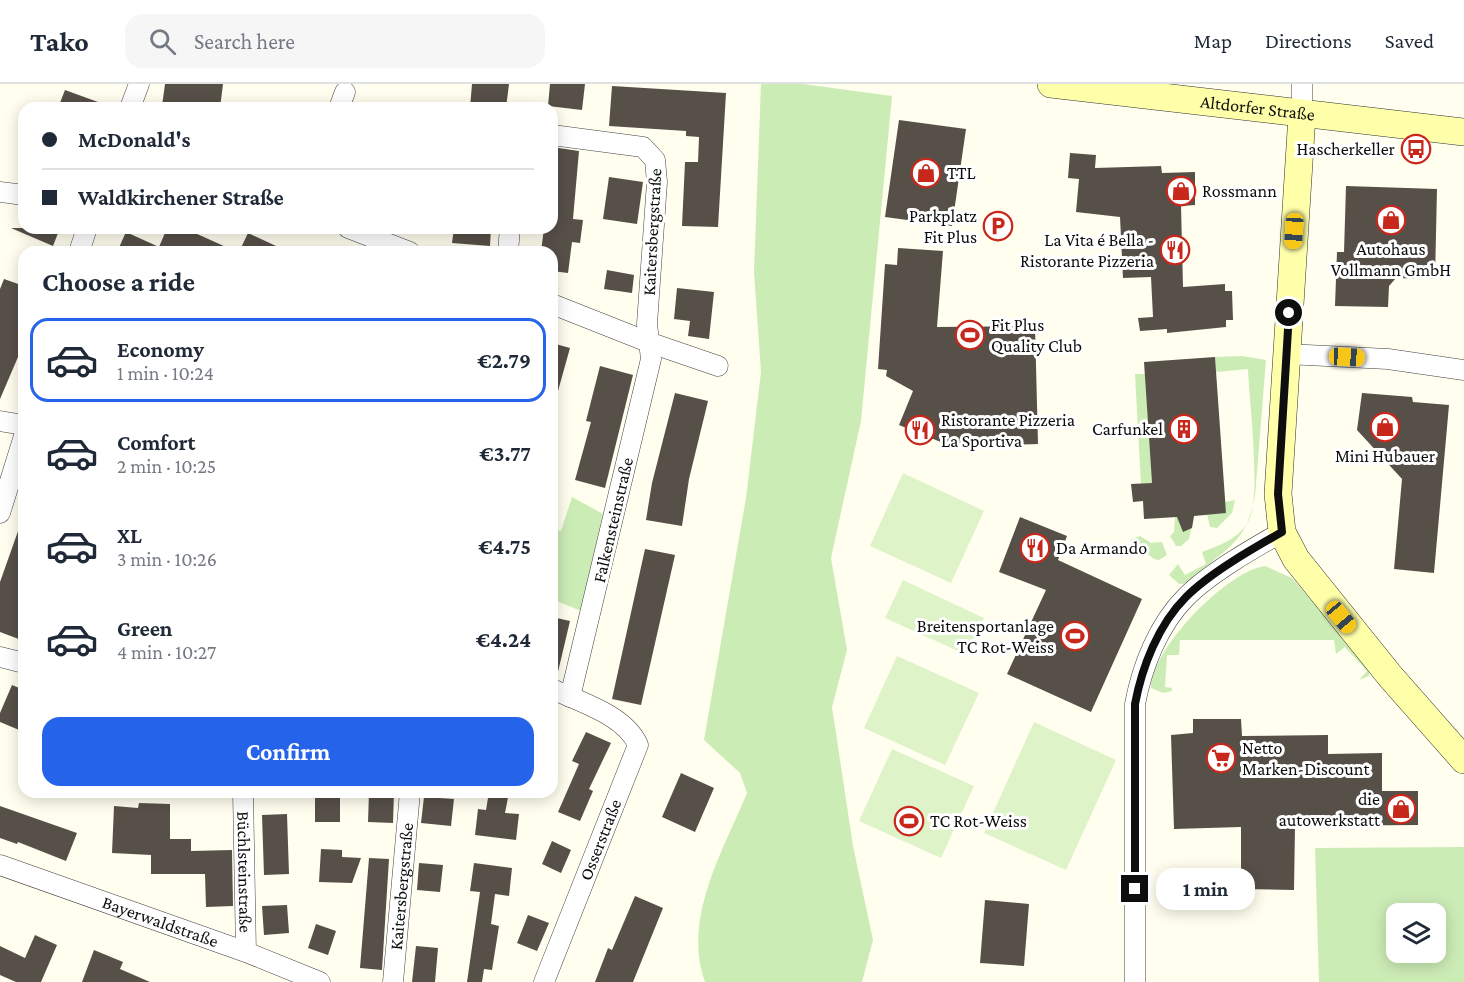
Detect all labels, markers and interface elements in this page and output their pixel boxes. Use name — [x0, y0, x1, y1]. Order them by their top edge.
search box — [125, 14, 545, 68]
icon: search — [146, 25, 179, 58]
text: Tako — [30, 26, 89, 57]
text: Search here — [194, 29, 295, 54]
text: Map — [1194, 29, 1232, 53]
text: Directions — [1265, 29, 1352, 53]
text: Saved — [1385, 29, 1434, 53]
street label: Altdorfer Straße — [1199, 91, 1316, 125]
text: McDonald's — [78, 127, 191, 152]
bus stop icon: Hascherkeller — [1400, 133, 1432, 165]
place label: Hascherkeller — [1296, 139, 1396, 159]
shop icon: TTL — [910, 157, 942, 189]
place label: TTL — [947, 163, 976, 183]
street label: Kaitersbergstraße — [639, 168, 665, 296]
shop icon: Rossmann — [1165, 175, 1197, 207]
place label: Rossmann — [1202, 181, 1277, 201]
text: Waldkirchener Straße — [78, 185, 284, 210]
shop icon: Autohaus Vollmann GmbH — [1375, 204, 1407, 236]
place label: Parkplatz Fit Plus — [909, 206, 977, 247]
parking icon: Parkplatz Fit Plus — [982, 210, 1014, 242]
car — [1284, 212, 1304, 250]
place label: La Vita é Bella - Ristorante Pizzeria — [1020, 230, 1154, 271]
restaurant icon: La Vita é Bella - Ristorante Pizzeria — [1159, 234, 1191, 266]
place label: Autohaus Vollmann GmbH — [1331, 239, 1451, 280]
text: Choose a ride — [42, 267, 195, 297]
route start — [1275, 299, 1302, 326]
place label: Fit Plus Quality Club — [991, 315, 1082, 356]
sports icon: Fit Plus Quality Club — [954, 319, 986, 351]
icon: car — [45, 333, 99, 387]
text: Economy — [117, 337, 204, 362]
car — [1329, 347, 1365, 367]
text: €2.79 — [477, 348, 531, 373]
text: 1 min · 10:24 — [117, 362, 214, 384]
place label: Ristorante Pizzeria La Sportiva — [941, 410, 1075, 451]
shop icon: Mini Hubauer — [1369, 411, 1401, 443]
building icon: Carfunkel — [1168, 413, 1200, 445]
restaurant icon: Ristorante Pizzeria La Sportiva — [904, 414, 936, 446]
place label: Carfunkel — [1092, 419, 1163, 439]
icon: car — [45, 426, 99, 480]
text: Comfort — [117, 430, 195, 455]
text: €3.77 — [479, 441, 531, 466]
place label: Mini Hubauer — [1335, 446, 1436, 466]
text: 2 min · 10:25 — [117, 455, 216, 477]
street label: Falkensteinstraße — [589, 455, 637, 585]
icon: car — [45, 519, 99, 573]
text: XL — [117, 523, 142, 548]
restaurant icon: Da Armando — [1019, 532, 1051, 564]
text: €4.75 — [478, 534, 531, 559]
place label: Da Armando — [1056, 538, 1147, 558]
text: 3 min · 10:26 — [117, 548, 217, 570]
car — [1323, 597, 1359, 637]
icon: car — [45, 612, 99, 666]
text: Green — [117, 616, 173, 641]
place label: Breitensportanlage TC Rot-Weiss — [917, 616, 1054, 657]
sports icon: Breitensportanlage TC Rot-Weiss — [1059, 620, 1091, 652]
text: €4.24 — [476, 627, 531, 652]
text: 4 min · 10:27 — [117, 641, 216, 663]
button: Confirm — [42, 717, 534, 786]
place label: Netto Marken-Discount — [1242, 738, 1370, 779]
supermarket icon: Netto Marken-Discount — [1205, 742, 1237, 774]
place label: die autowerkstatt — [1278, 789, 1381, 830]
shop icon: die autowerkstatt — [1385, 793, 1417, 825]
street label: Osserstraße — [575, 796, 626, 883]
sports icon: TC Rot-Weiss — [893, 805, 925, 837]
street label: Büchlsteinstraße — [233, 811, 256, 933]
place label: TC Rot-Weiss — [930, 811, 1027, 831]
street label: Kaitersbergstraße — [386, 822, 417, 951]
callout: 1 min — [1156, 868, 1255, 910]
route end — [1121, 875, 1148, 902]
text: 1 min — [1183, 878, 1228, 900]
street label: Bayerwaldstraße — [100, 892, 221, 951]
map controls — [1386, 903, 1446, 963]
button: layers — [1386, 903, 1446, 963]

